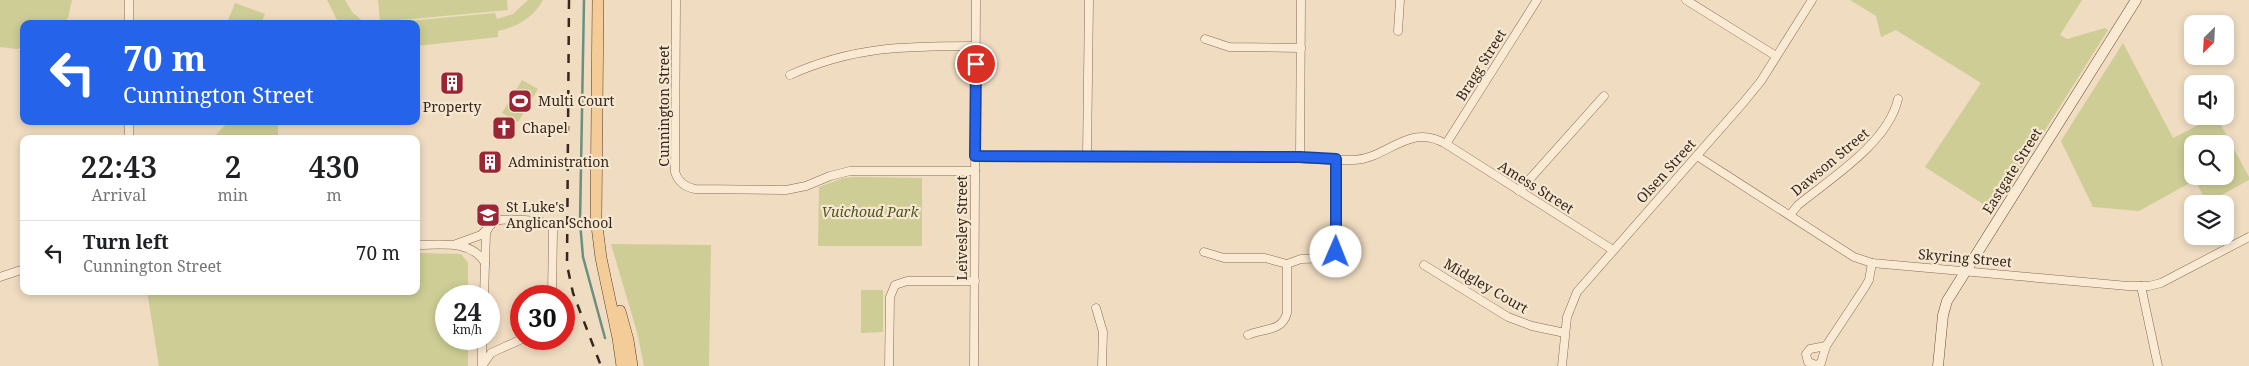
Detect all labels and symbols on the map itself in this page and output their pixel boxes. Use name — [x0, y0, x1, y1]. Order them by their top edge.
north arrow — [2184, 15, 2234, 65]
street label: Bragg Street — [1451, 25, 1510, 104]
pin — [955, 43, 997, 85]
street label: Cunnington Street — [654, 45, 673, 167]
building icon: Property — [439, 70, 465, 96]
sports icon: Multi Court — [507, 88, 533, 114]
place label: Multi Court — [538, 91, 615, 110]
place label: Property — [423, 97, 481, 116]
church icon: Chapel — [491, 115, 517, 141]
place label: Chapel — [522, 118, 568, 137]
street label: Dawson Street — [1787, 123, 1873, 200]
street label: Eastgate Street — [1977, 124, 2046, 217]
street label: Olsen Street — [1632, 134, 1700, 207]
building icon: Administration — [477, 149, 503, 175]
place label: Administration — [508, 152, 609, 171]
street label: Amess Street — [1495, 156, 1578, 217]
street label: Leivesley Street — [952, 175, 971, 281]
place label: St Luke's Anglican School — [506, 197, 613, 232]
school or university icon: St Luke's Anglican School — [475, 202, 501, 228]
park label: Vuichoud Park — [822, 202, 919, 221]
position arrow — [1309, 225, 1361, 277]
street label: Skyring Street — [1917, 244, 2013, 271]
street label: Midgley Court — [1441, 254, 1532, 317]
speed limit sign: 30 — [510, 285, 575, 350]

